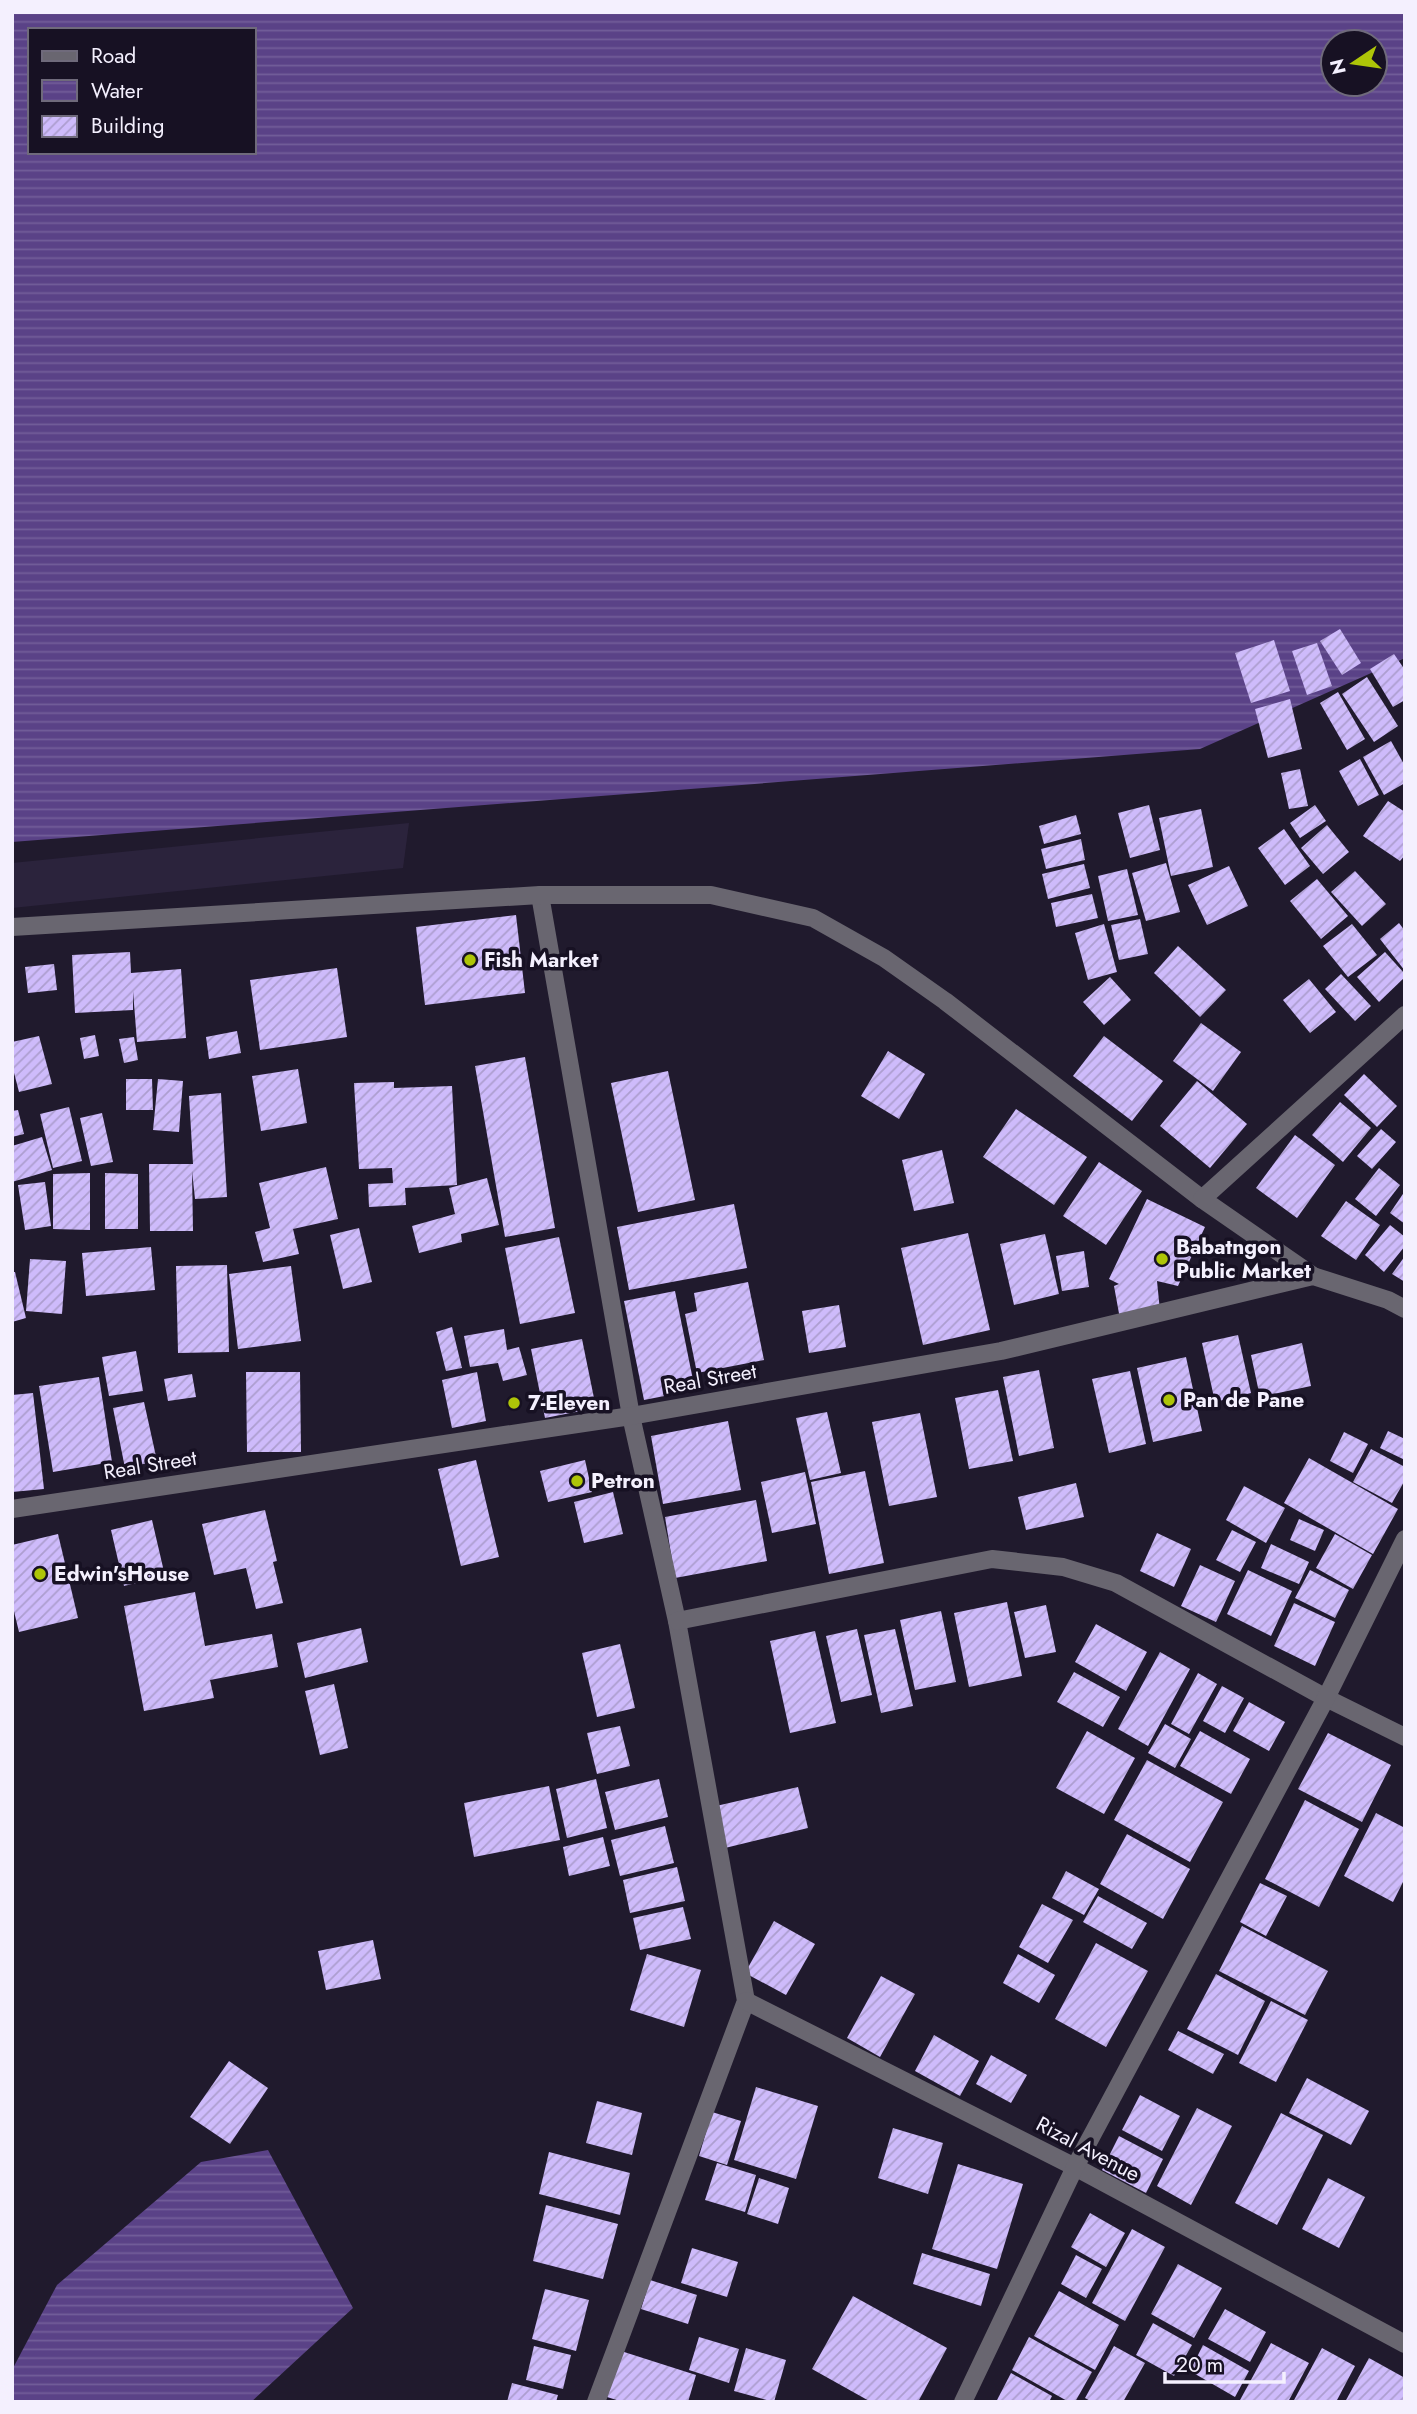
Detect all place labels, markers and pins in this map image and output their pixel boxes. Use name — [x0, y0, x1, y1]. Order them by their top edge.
place label: Fish Market — [484, 945, 599, 975]
marker: Fish Market — [462, 952, 478, 968]
place label: Babatngon Public Market — [1176, 1232, 1311, 1286]
marker: Babatngon Public Market — [1154, 1251, 1170, 1267]
place label: Pan de Pane — [1183, 1385, 1304, 1415]
place label: 7-Eleven — [528, 1388, 610, 1418]
marker: Pan de Pane — [1161, 1392, 1177, 1408]
marker: 7-Eleven — [506, 1395, 522, 1411]
place label: Petron — [591, 1466, 655, 1496]
marker: Petron — [569, 1473, 585, 1489]
place label: Edwin'sHouse — [54, 1559, 189, 1589]
marker: Edwin'sHouse — [32, 1566, 48, 1582]

